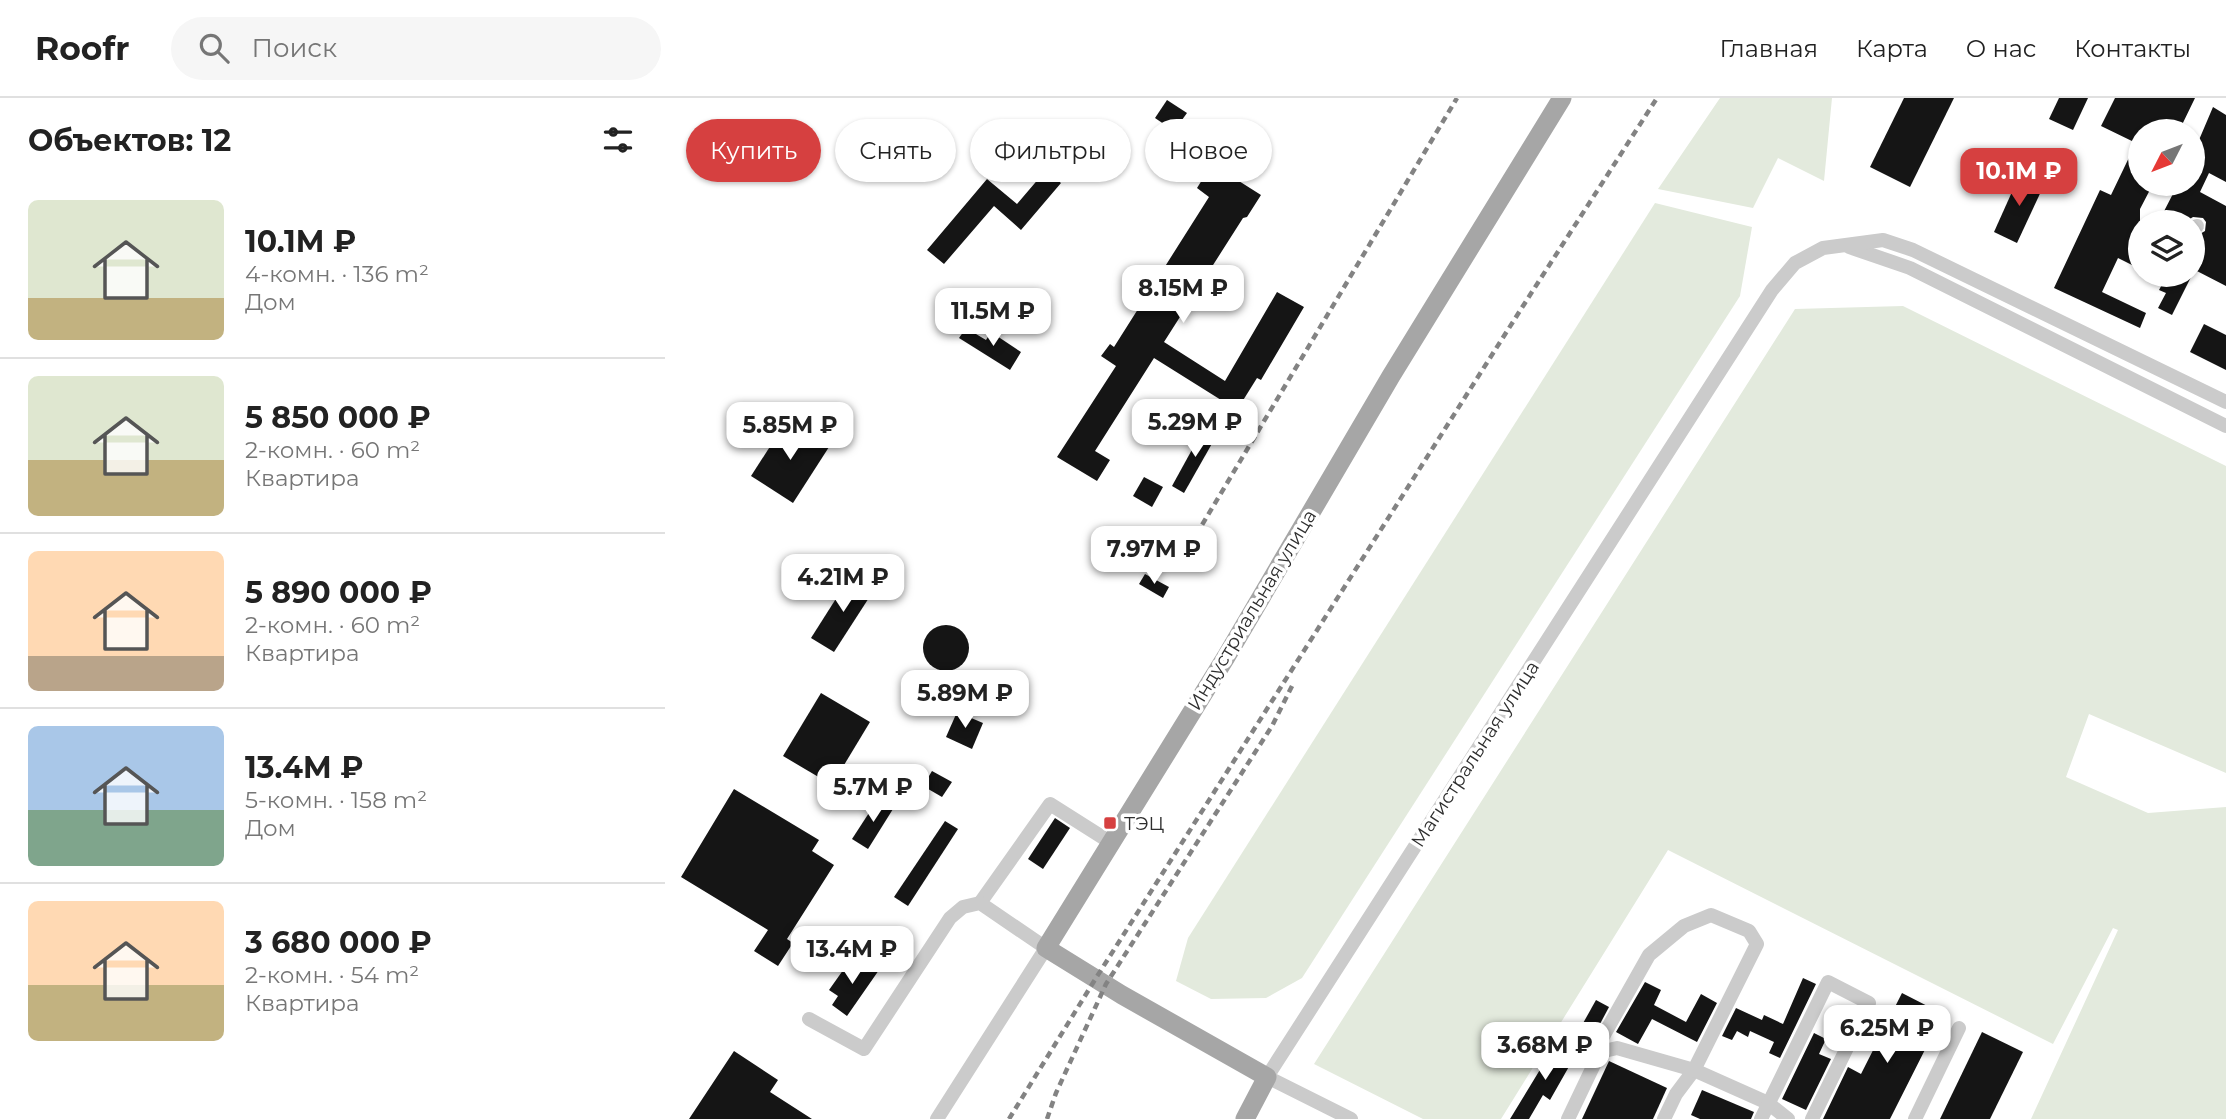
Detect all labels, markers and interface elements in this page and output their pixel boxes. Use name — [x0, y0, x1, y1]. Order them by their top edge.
search box — [171, 17, 661, 80]
text: Roofr — [35, 28, 129, 68]
icon: search — [195, 29, 233, 67]
text: Поиск — [251, 32, 337, 64]
text: Главная — [1720, 34, 1818, 63]
text: Карта — [1856, 34, 1928, 63]
text: О нас — [1966, 34, 2036, 63]
text: Контакты — [2074, 34, 2191, 63]
chip: Купить — [686, 119, 821, 182]
chip: Снять — [835, 119, 956, 182]
chip: Фильтры — [970, 119, 1131, 182]
chip: Новое — [1145, 119, 1272, 182]
north arrow — [2128, 119, 2205, 196]
map controls — [2128, 119, 2205, 287]
icon: filters — [599, 121, 637, 159]
text: Объектов: 12 — [28, 122, 231, 159]
pin: 10.1M ₽ — [1954, 148, 2084, 208]
text: 10.1M ₽ — [1976, 157, 2062, 185]
button: layers — [2128, 210, 2205, 287]
text: 10.1M ₽ — [245, 223, 356, 260]
icon: home — [84, 228, 168, 312]
text: 4-комн. · 136 m² — [245, 260, 429, 288]
pin: 8.15M ₽ — [1118, 266, 1248, 325]
text: 8.15M ₽ — [1138, 274, 1228, 302]
text: Дом — [245, 288, 296, 316]
pin: 11.5M ₽ — [928, 288, 1058, 348]
text: 11.5M ₽ — [951, 297, 1035, 325]
text: 5 850 000 ₽ — [245, 399, 431, 436]
pin: 5.29M ₽ — [1130, 400, 1260, 459]
pin: 5.85M ₽ — [725, 402, 855, 462]
icon: home — [84, 404, 168, 488]
text: 5.29M ₽ — [1148, 408, 1242, 436]
text: 5.85M ₽ — [742, 411, 838, 439]
text: 2-комн. · 60 m² — [245, 436, 420, 464]
text: Квартира — [245, 464, 359, 492]
street label: Индустриальная улица — [1183, 505, 1321, 715]
pin: 7.97M ₽ — [1089, 526, 1219, 586]
text: 7.97M ₽ — [1107, 535, 1201, 563]
pin: 4.21M ₽ — [778, 554, 908, 614]
text: 4.21M ₽ — [797, 563, 889, 591]
text: 5 890 000 ₽ — [245, 574, 432, 611]
icon: home — [84, 579, 168, 663]
text: 2-комн. · 60 m² — [245, 611, 420, 639]
text: Квартира — [245, 639, 359, 667]
street label: Магистральная улица — [1406, 657, 1544, 851]
pin: 5.89M ₽ — [900, 670, 1030, 730]
text: 5.89M ₽ — [917, 679, 1013, 707]
text: 13.4M ₽ — [245, 749, 363, 786]
icon: home — [84, 754, 168, 838]
pin: 5.7M ₽ — [816, 764, 930, 824]
text: 5.7M ₽ — [833, 773, 913, 801]
text: 5-комн. · 158 m² — [245, 786, 427, 814]
place label: ТЭЦ — [1124, 812, 1165, 835]
text: Дом — [245, 814, 296, 842]
marker: ТЭЦ — [1102, 815, 1118, 831]
text: 3 680 000 ₽ — [245, 924, 432, 961]
pin: 13.4M ₽ — [787, 926, 917, 986]
icon: home — [84, 929, 168, 1013]
text: 13.4M ₽ — [807, 935, 897, 963]
text: 2-комн. · 54 m² — [245, 961, 419, 989]
text: Квартира — [245, 989, 359, 1017]
pin: 6.25M ₽ — [1822, 1006, 1952, 1065]
text: 6.25M ₽ — [1840, 1014, 1934, 1042]
pin: 3.68M ₽ — [1480, 1023, 1610, 1082]
text: 3.68M ₽ — [1497, 1031, 1593, 1059]

